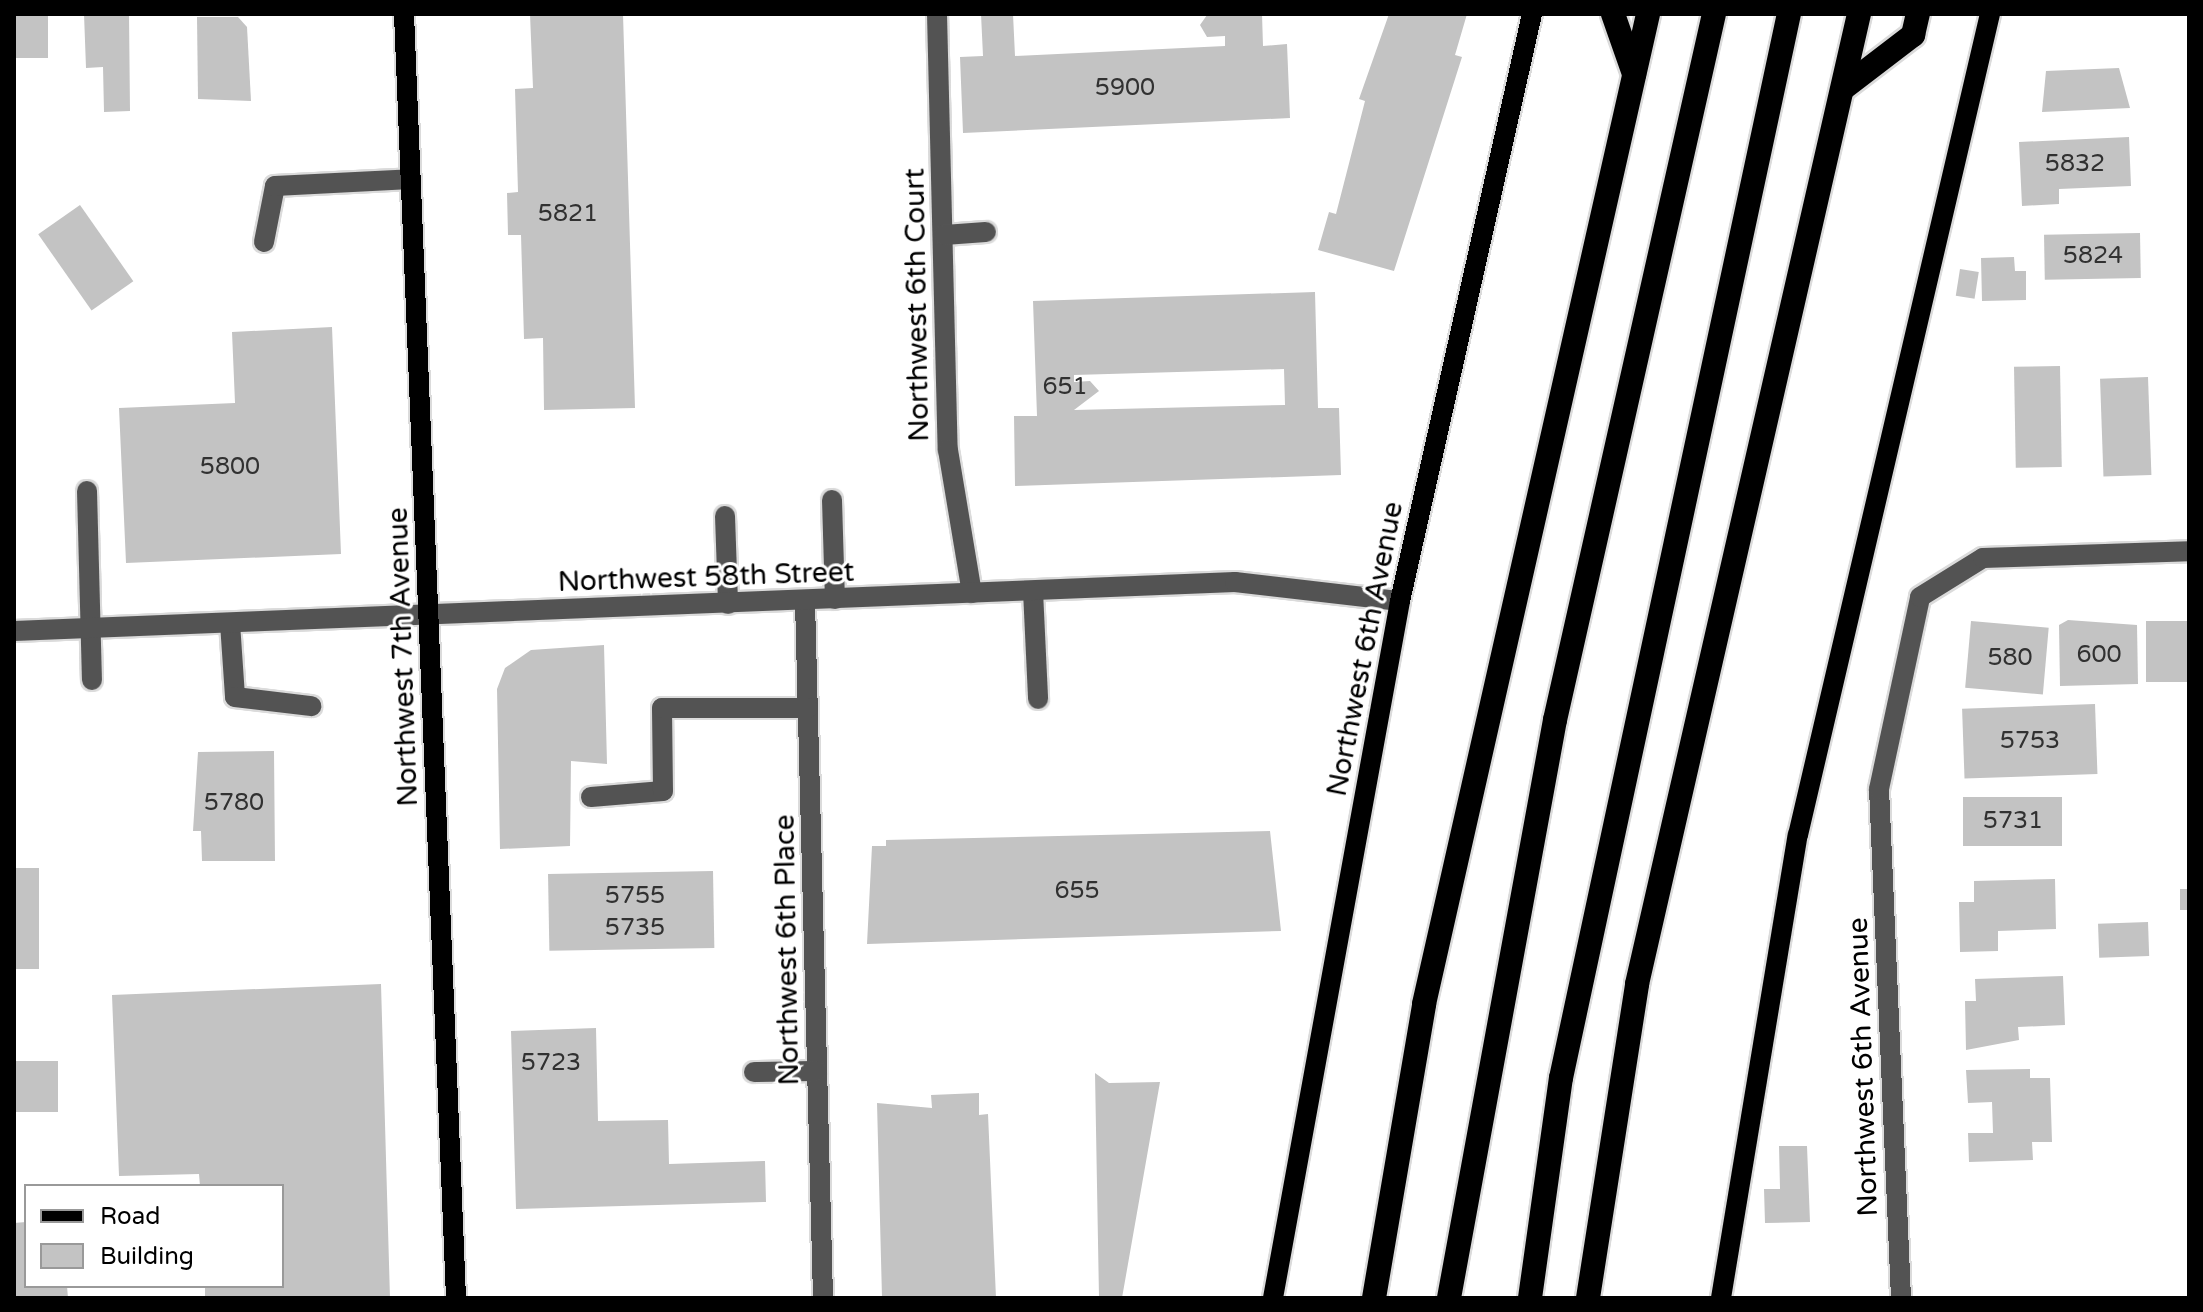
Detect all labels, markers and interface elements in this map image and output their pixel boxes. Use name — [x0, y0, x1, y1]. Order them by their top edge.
house number: 5900 — [1095, 74, 1155, 102]
house number: 5832 — [2045, 150, 2105, 178]
street label: Northwest 6th Court — [898, 168, 936, 442]
house number: 5821 — [538, 200, 598, 228]
house number: 5824 — [2063, 242, 2123, 270]
house number: 651 — [1042, 373, 1088, 401]
house number: 5800 — [200, 453, 260, 481]
street label: Northwest 6th Avenue — [1320, 499, 1410, 799]
street label: Northwest 7th Avenue — [381, 507, 425, 807]
street label: Northwest 58th Street — [557, 555, 855, 599]
house number: 600 — [2076, 641, 2122, 669]
house number: 580 — [1987, 644, 2033, 672]
house number: 5753 — [2000, 727, 2060, 755]
house number: 5780 — [204, 789, 264, 817]
house number: 5731 — [1983, 807, 2043, 835]
street label: Northwest 6th Place — [768, 814, 806, 1086]
house number: 655 — [1054, 877, 1100, 905]
house number: 5755 — [605, 882, 665, 910]
house number: 5735 — [605, 914, 665, 942]
street label: Northwest 6th Avenue — [1841, 917, 1885, 1217]
house number: 5723 — [521, 1049, 581, 1077]
legend — [24, 1184, 284, 1288]
text: Road — [100, 1202, 160, 1231]
text: Building — [100, 1242, 194, 1271]

